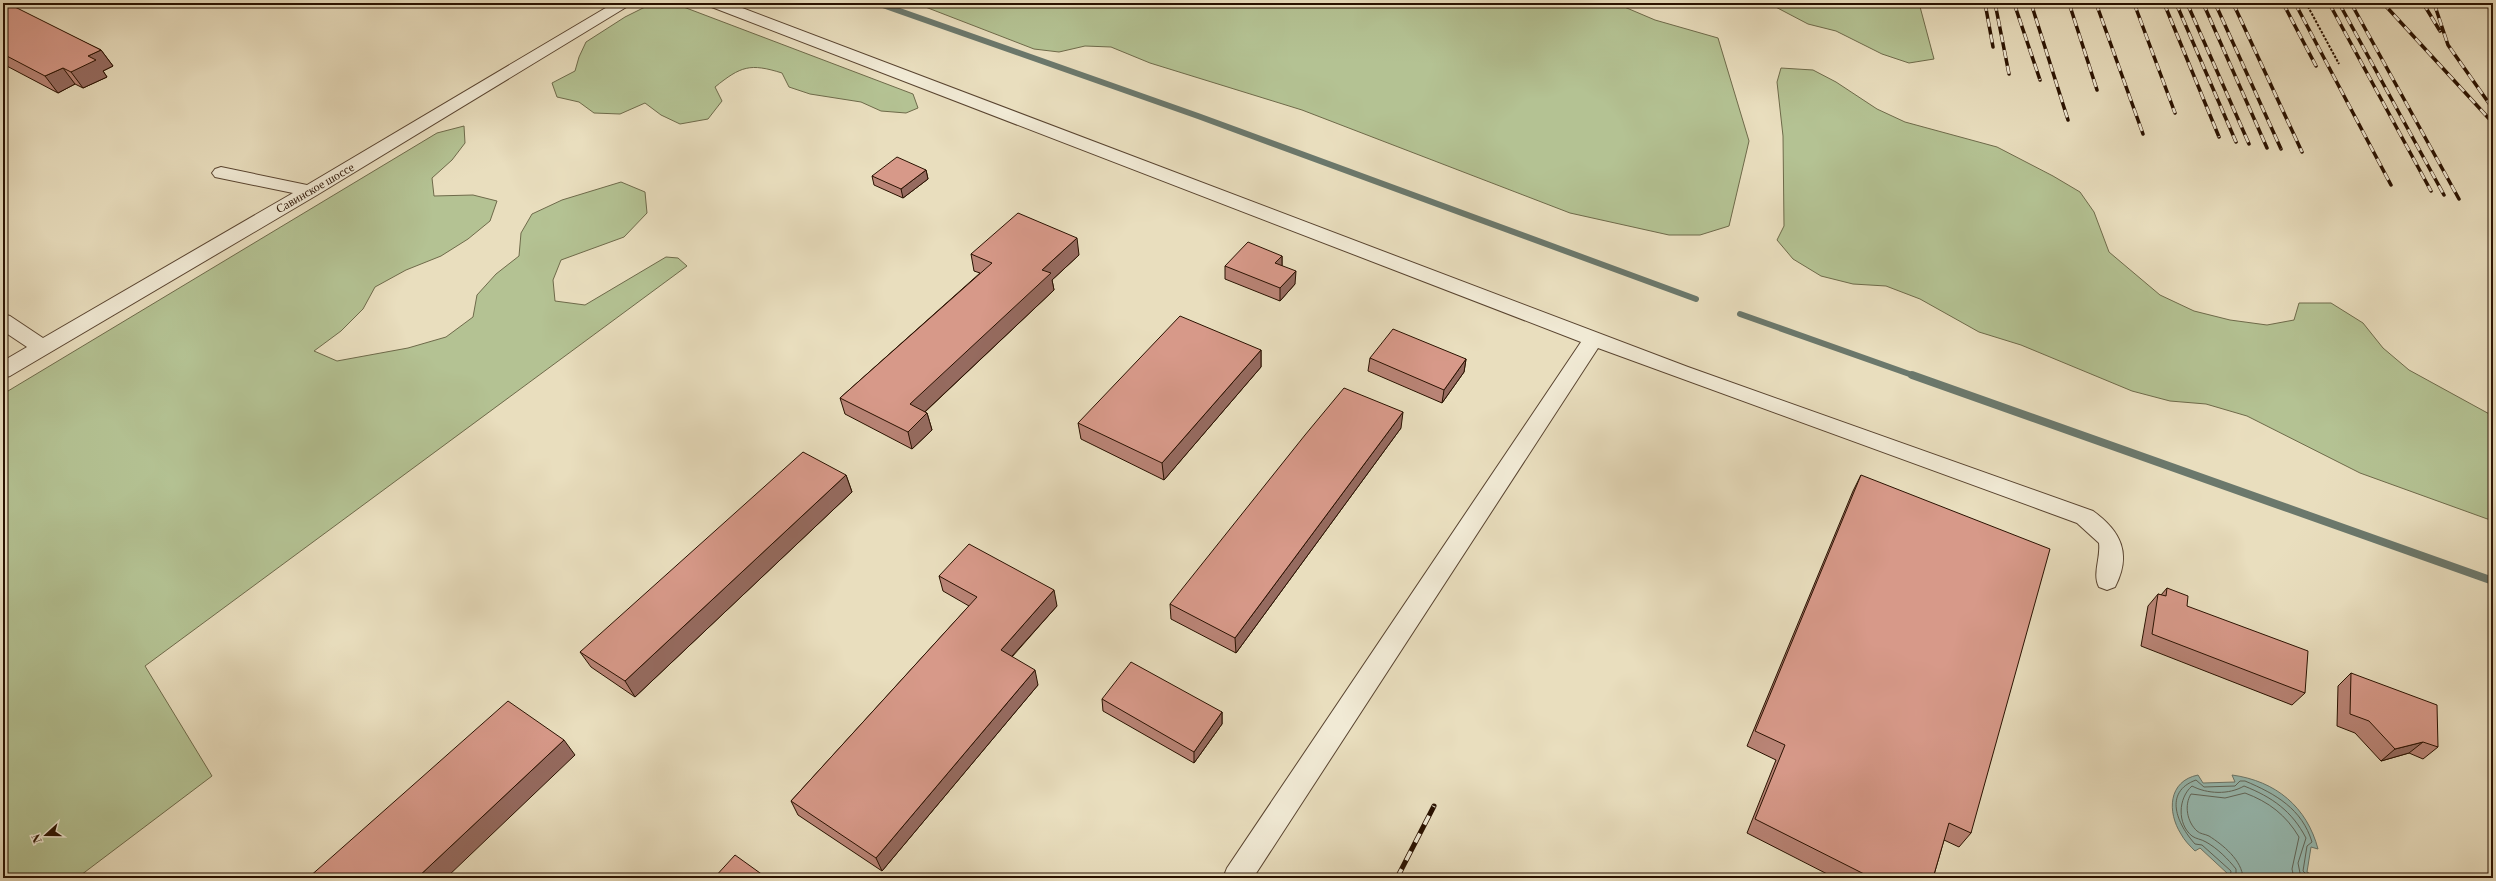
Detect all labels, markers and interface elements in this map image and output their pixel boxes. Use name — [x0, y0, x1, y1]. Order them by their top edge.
street label: Савинское шоссе — [273, 160, 357, 217]
north arrow — [26, 815, 66, 855]
text: N — [29, 831, 46, 845]

